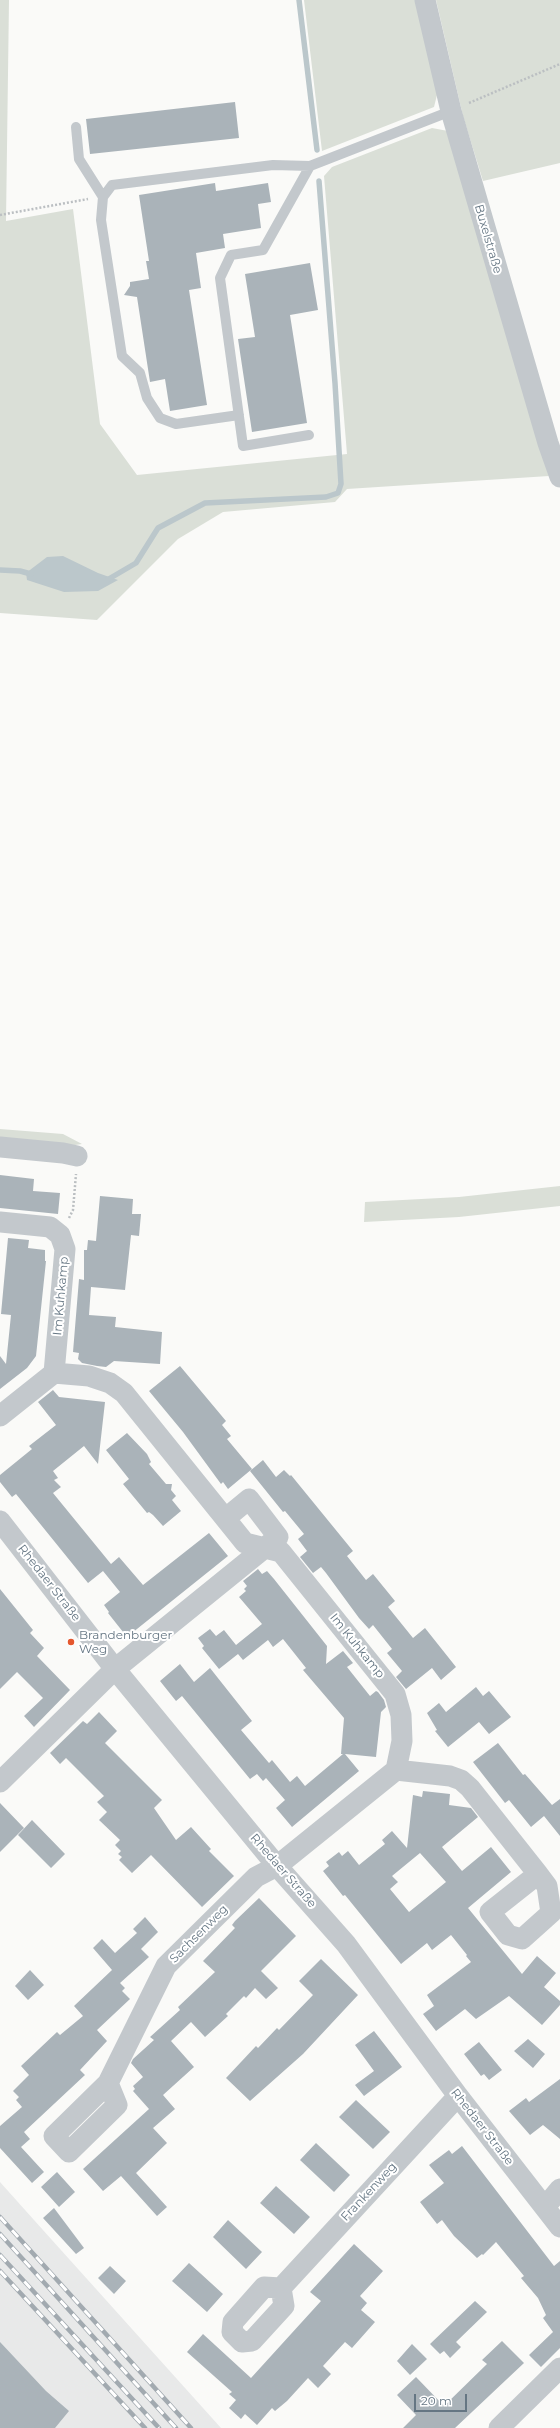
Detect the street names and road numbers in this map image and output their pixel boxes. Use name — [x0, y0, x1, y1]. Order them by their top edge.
street label: Buxelstraße — [471, 203, 505, 275]
street label: Im Kuhkamp — [50, 1256, 72, 1336]
street label: Rhedaer Straße — [15, 1542, 83, 1624]
street label: Im Kuhkamp — [327, 1611, 387, 1681]
street label: Rhedaer Straße — [247, 1831, 319, 1911]
street label: Sachsenweg — [167, 1902, 231, 1966]
street label: Rhedaer Straße — [448, 2086, 516, 2168]
street label: Frankenweg — [338, 2160, 400, 2224]

